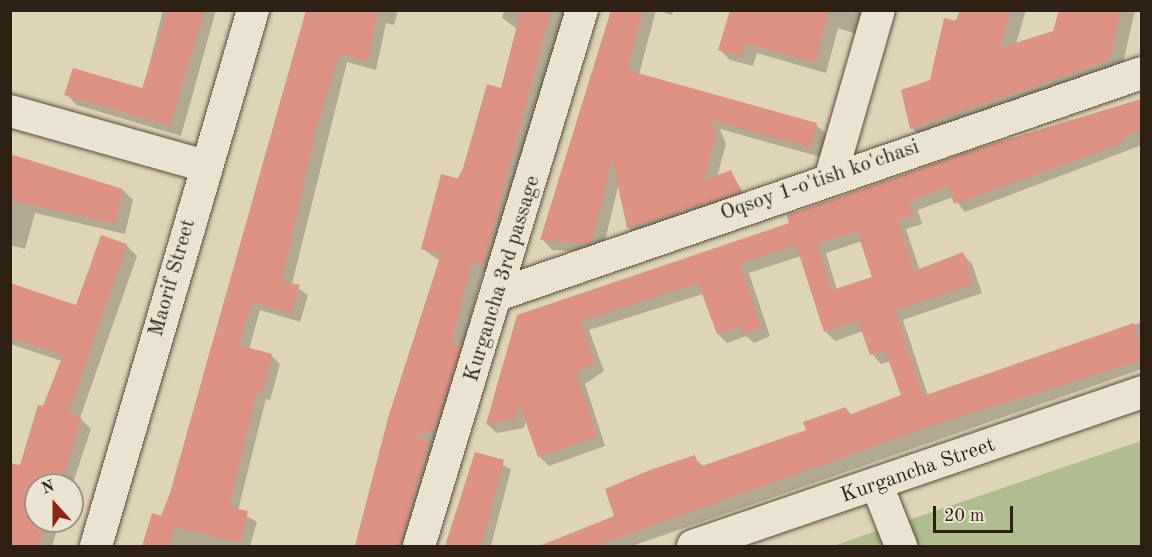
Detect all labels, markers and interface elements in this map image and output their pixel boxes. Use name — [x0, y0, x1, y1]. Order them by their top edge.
street label: Oqsoy 1-o'tish ko'chasi — [717, 135, 923, 227]
street label: Kurgancha 3rd passage — [460, 173, 546, 385]
street label: Maorif Street — [144, 216, 202, 340]
street label: Kurgancha Street — [838, 433, 998, 509]
north arrow — [24, 473, 84, 533]
text: N — [40, 478, 57, 498]
scale bar — [936, 494, 1016, 532]
text: 20 m — [944, 507, 984, 525]

